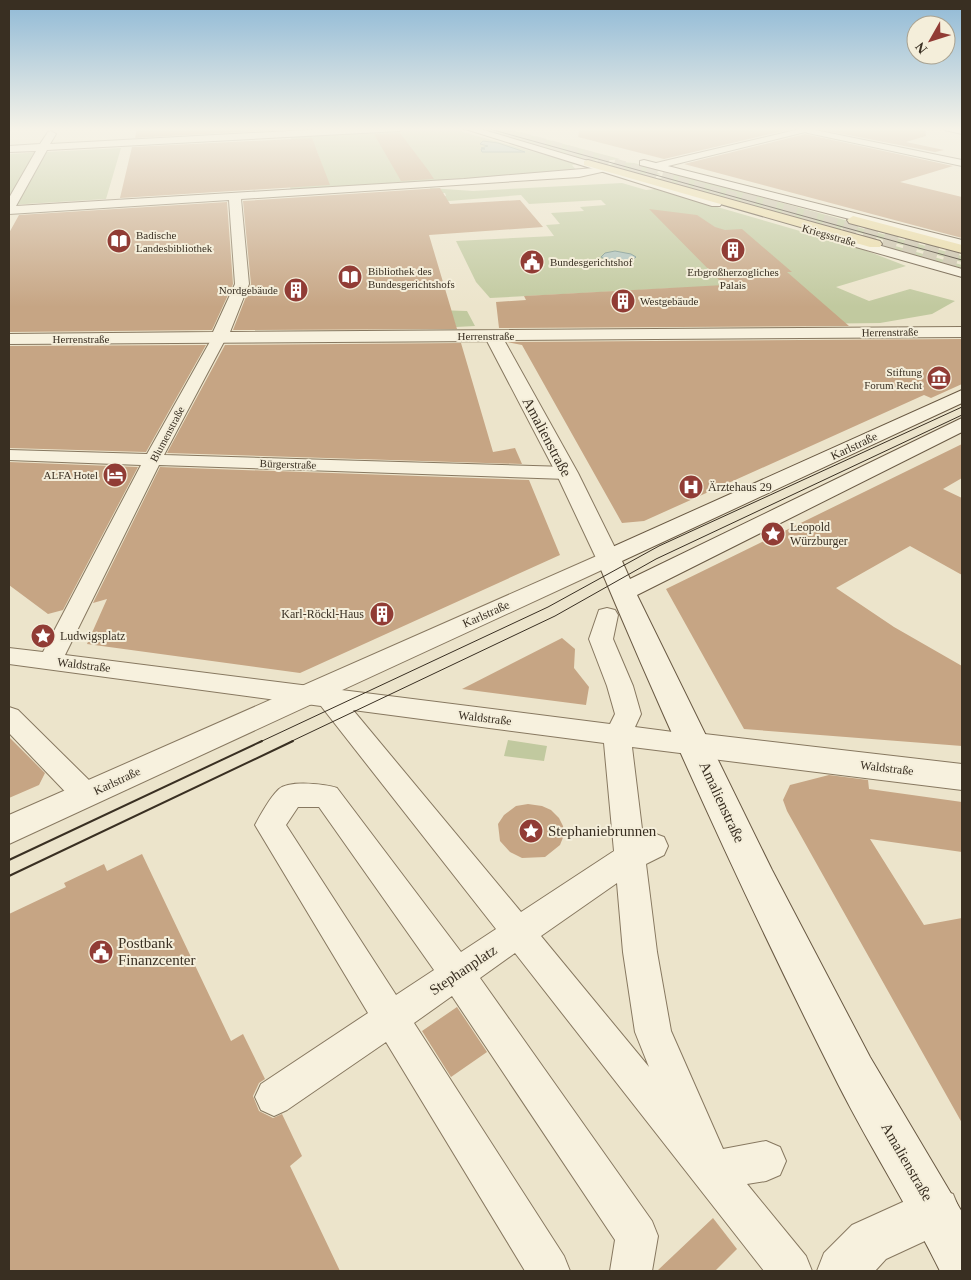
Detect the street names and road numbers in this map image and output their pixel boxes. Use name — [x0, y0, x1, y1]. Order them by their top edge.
street label: Kriegsstraße — [801, 222, 857, 248]
street label: Herrenstraße — [861, 326, 919, 338]
street label: Herrenstraße — [458, 330, 515, 342]
street label: Herrenstraße — [53, 333, 110, 345]
street label: Amalienstraße — [519, 395, 575, 480]
street label: Blumenstraße — [147, 404, 187, 464]
street label: Karlstraße — [828, 429, 880, 463]
street label: Bürgerstraße — [259, 457, 317, 471]
street label: Karlstraße — [460, 597, 512, 631]
street label: Waldstraße — [57, 655, 111, 675]
street label: Waldstraße — [458, 708, 512, 728]
street label: Waldstraße — [860, 758, 914, 778]
street label: Amalienstraße — [696, 759, 748, 845]
street label: Karlstraße — [91, 764, 143, 798]
street label: Stephanplatz — [426, 942, 500, 998]
street label: Amalienstraße — [878, 1120, 936, 1204]

